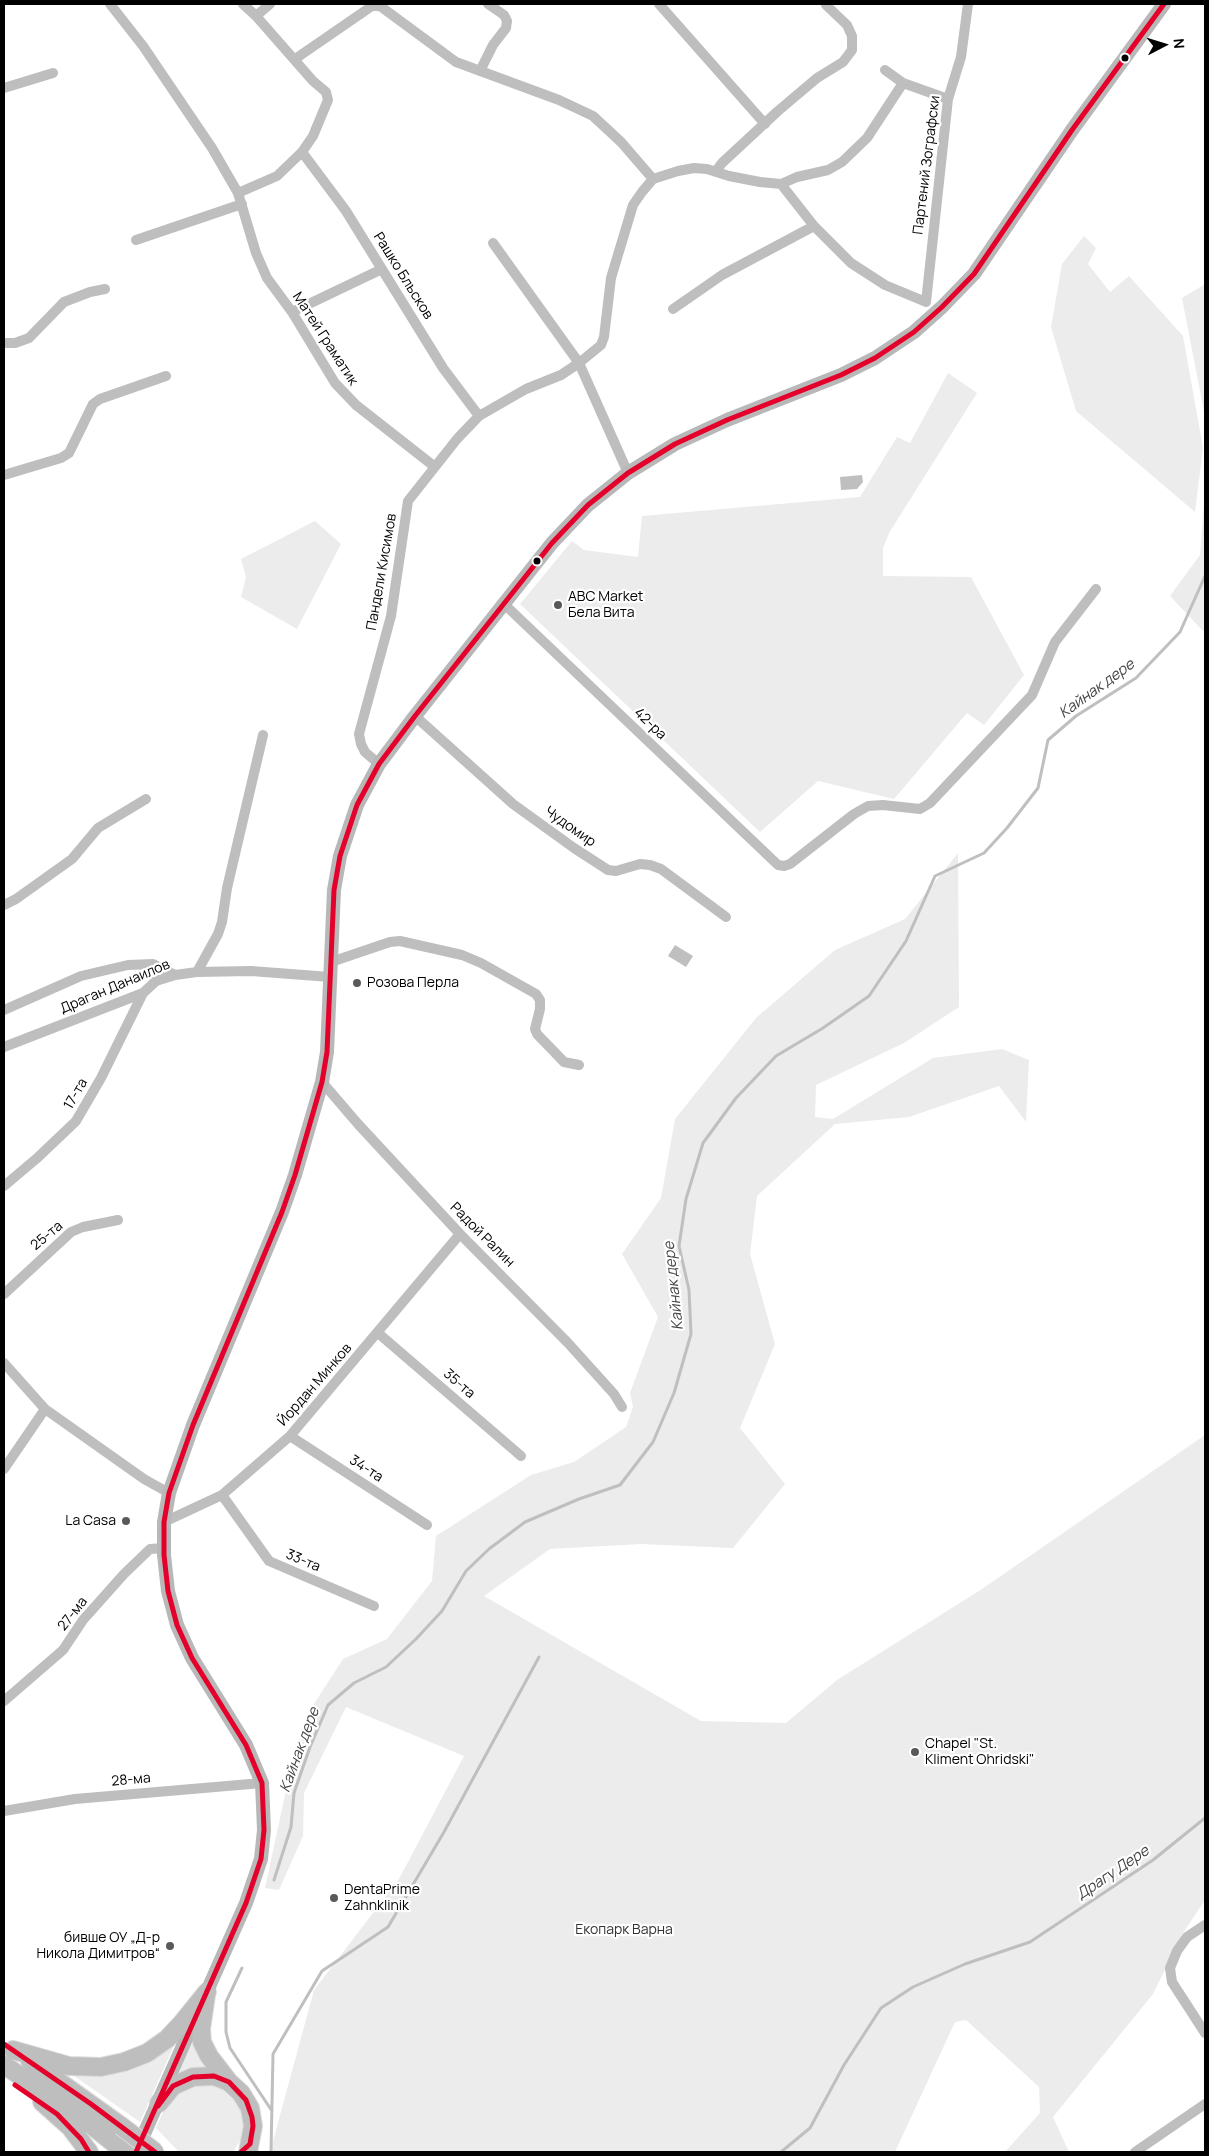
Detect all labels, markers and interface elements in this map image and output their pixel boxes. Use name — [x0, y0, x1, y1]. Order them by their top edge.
north arrow — [1139, 20, 1189, 70]
text: N — [1170, 38, 1189, 49]
unlabelled marker — [1120, 53, 1130, 63]
street label: Партений Зографски — [910, 95, 944, 235]
street label: Рашко Блъсков — [370, 229, 436, 323]
street label: Матей Граматик — [289, 289, 361, 389]
street label: Пандели Кисимов — [363, 512, 401, 632]
unlabelled marker — [532, 556, 542, 566]
place label: ABC Market Бела Вита — [568, 589, 643, 622]
marker: ABC Market Бела Вита — [552, 599, 564, 611]
water label: Кайнак дере — [1056, 656, 1138, 722]
street label: 42-ра — [630, 705, 670, 743]
street label: Чудомир — [541, 803, 599, 851]
street label: Драган Данаилов — [58, 956, 172, 1018]
place label: Розова Перла — [367, 975, 459, 991]
marker: Розова Перла — [351, 977, 363, 989]
street label: 17-та — [61, 1076, 91, 1112]
street label: Радой Ралин — [446, 1199, 518, 1271]
street label: 25-та — [28, 1218, 66, 1254]
water label: Кайнак дере — [660, 1241, 688, 1331]
street label: Йордан Минков — [275, 1340, 355, 1430]
street label: 35-та — [440, 1366, 478, 1402]
street label: 34-та — [346, 1452, 386, 1486]
place label: La Casa — [65, 1513, 116, 1529]
marker: La Casa — [120, 1515, 132, 1527]
street label: 33-та — [283, 1546, 323, 1576]
street label: 27-ма — [55, 1594, 91, 1634]
water label: Кайнак дере — [276, 1705, 324, 1795]
place label: Chapel "St. Kliment Ohridski" — [925, 1736, 1034, 1768]
marker: Chapel "St. Kliment Ohridski" — [909, 1746, 921, 1758]
street label: 28-ма — [111, 1770, 151, 1790]
water label: Драгу Дере — [1073, 1842, 1153, 1904]
place label: DentaPrime Zahnklinik — [344, 1882, 420, 1914]
marker: DentaPrime Zahnklinik — [328, 1892, 340, 1904]
park label: Екопарк Варна — [575, 1922, 673, 1938]
place label: бивше ОУ „Д-р Никола Димитров“ — [36, 1930, 160, 1962]
marker: бивше ОУ „Д-р Никола Димитров“ — [164, 1940, 176, 1952]

